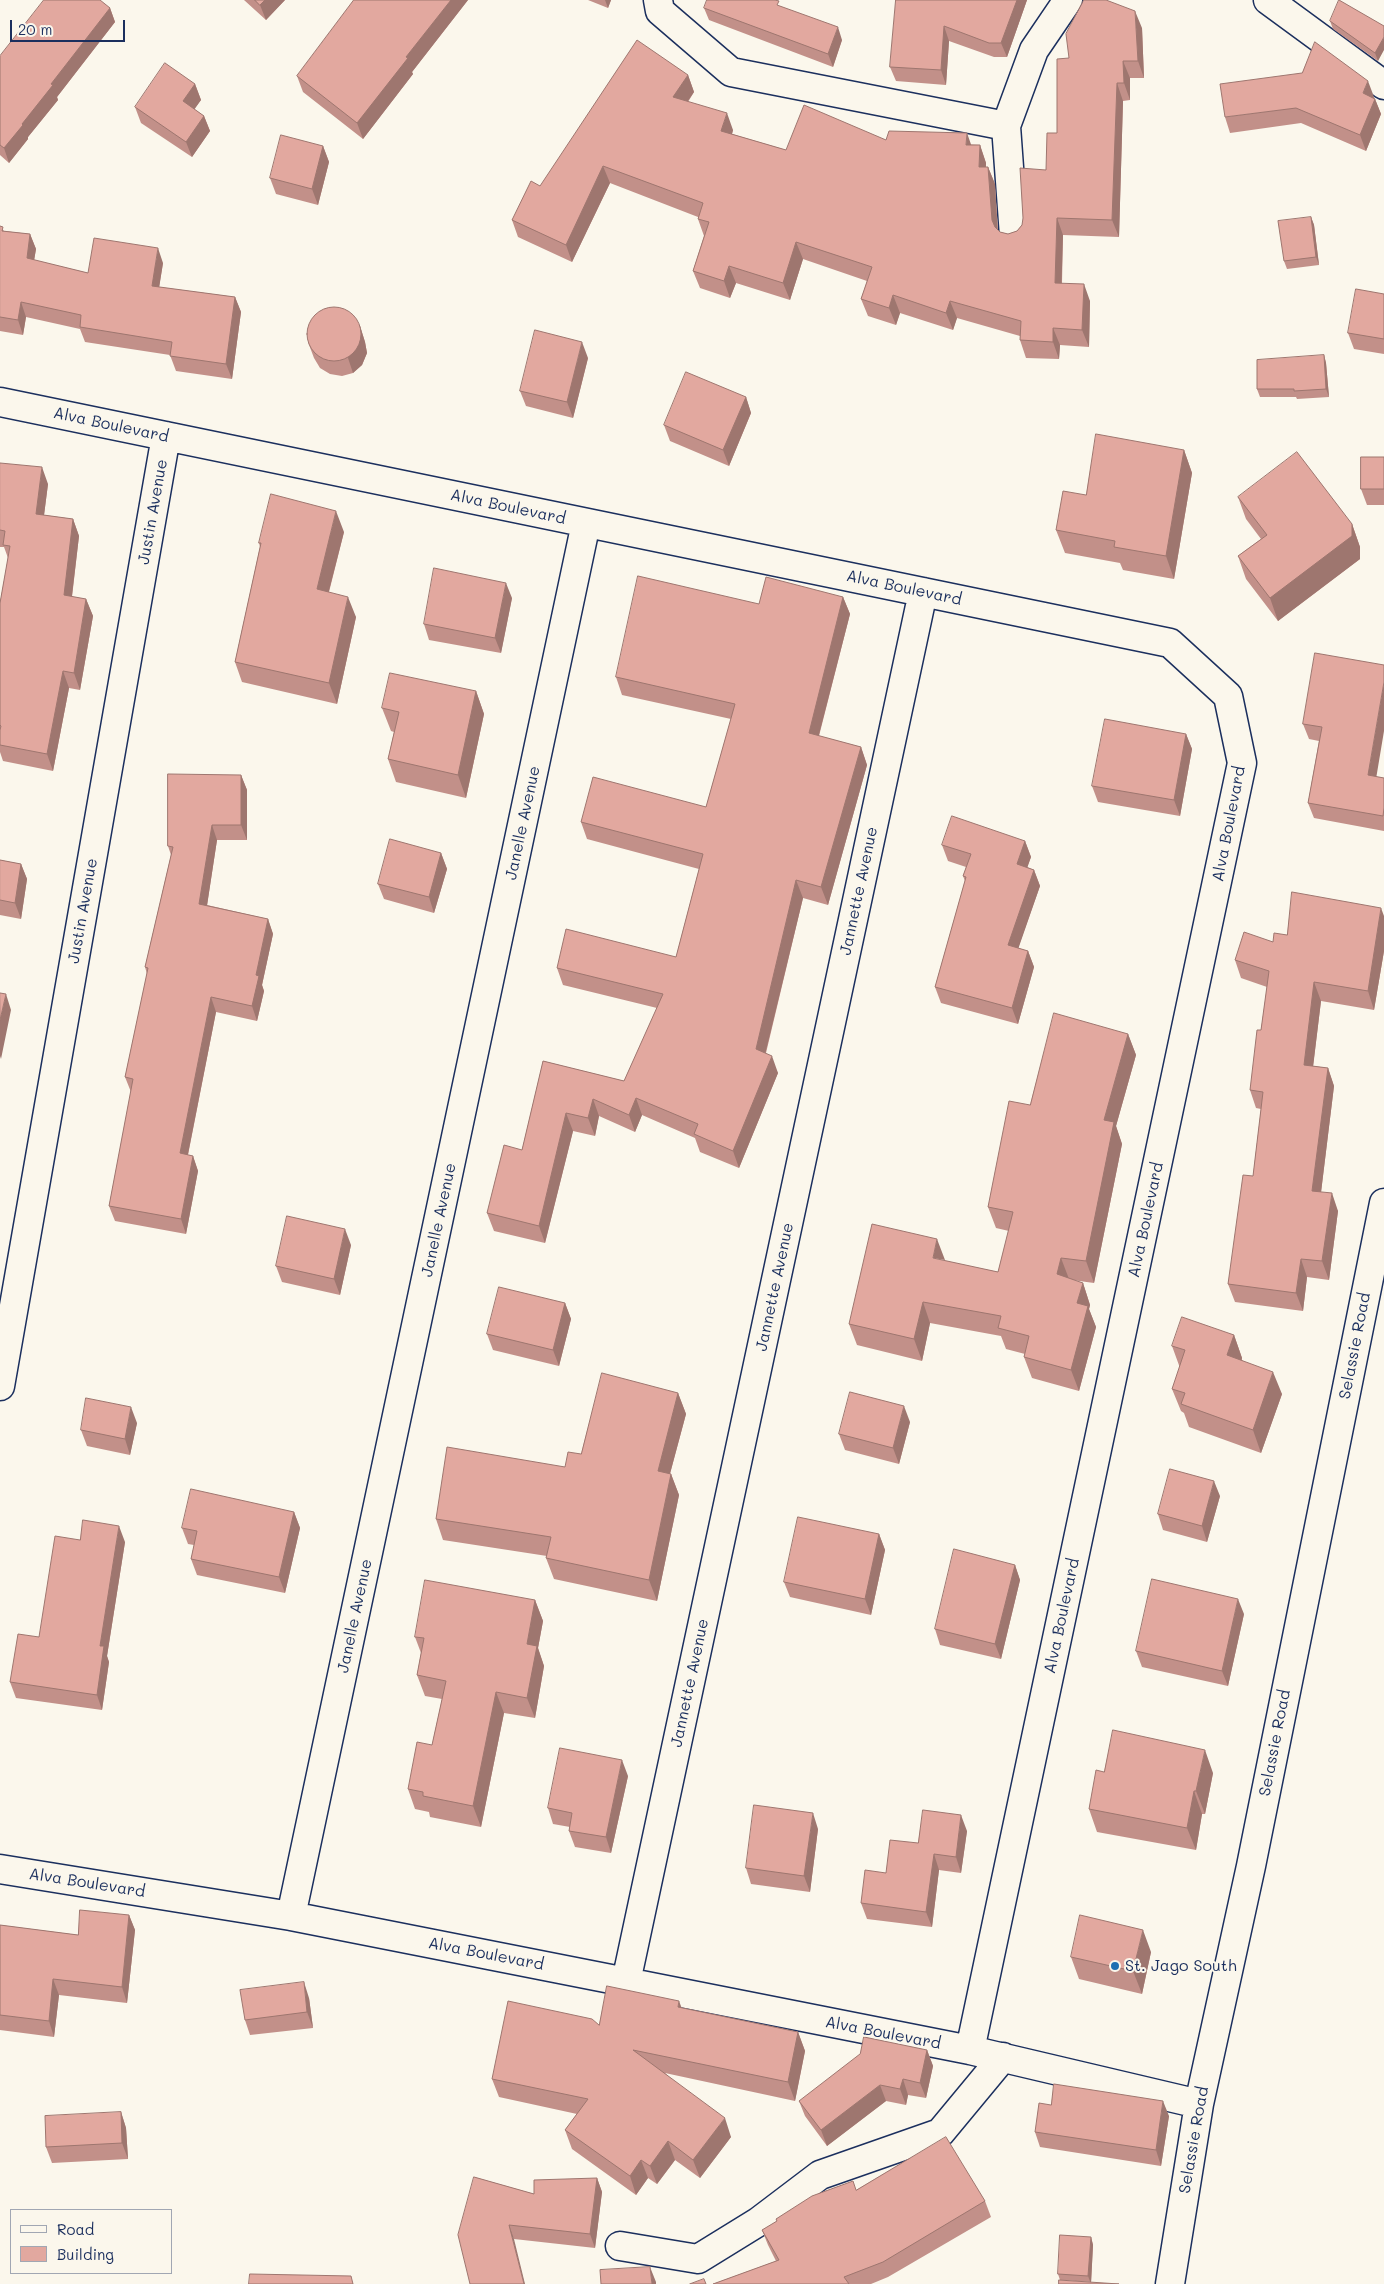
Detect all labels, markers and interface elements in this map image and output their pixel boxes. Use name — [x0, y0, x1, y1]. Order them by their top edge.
scale bar — [12, 10, 128, 42]
text: 20 m — [18, 19, 52, 39]
street label: Alva Boulevard — [52, 403, 170, 447]
street label: Justin Avenue — [134, 458, 172, 566]
street label: Alva Boulevard — [449, 485, 567, 529]
street label: Alva Boulevard — [845, 566, 963, 610]
street label: Janelle Avenue — [502, 764, 544, 882]
street label: Alva Boulevard — [1208, 765, 1250, 883]
street label: Jannette Avenue — [836, 825, 882, 957]
street label: Justin Avenue — [64, 857, 102, 965]
street label: Janelle Avenue — [418, 1161, 460, 1279]
street label: Alva Boulevard — [1124, 1161, 1168, 1279]
street label: Jannette Avenue — [752, 1221, 798, 1353]
street label: Selassie Road — [1335, 1291, 1375, 1401]
street label: Janelle Avenue — [334, 1557, 376, 1675]
street label: Alva Boulevard — [1040, 1557, 1084, 1675]
street label: Jannette Avenue — [667, 1617, 713, 1749]
street label: Selassie Road — [1255, 1688, 1295, 1798]
street label: Alva Boulevard — [28, 1864, 146, 1902]
street label: Alva Boulevard — [427, 1933, 545, 1975]
place label: St. Jago South — [1125, 1956, 1237, 1976]
marker: St. Jago South — [1109, 1960, 1121, 1972]
street label: Alva Boulevard — [824, 2012, 942, 2054]
street label: Selassie Road — [1175, 2085, 1213, 2195]
legend — [10, 2209, 172, 2274]
text: Road — [57, 2219, 94, 2239]
text: Building — [57, 2244, 114, 2264]

